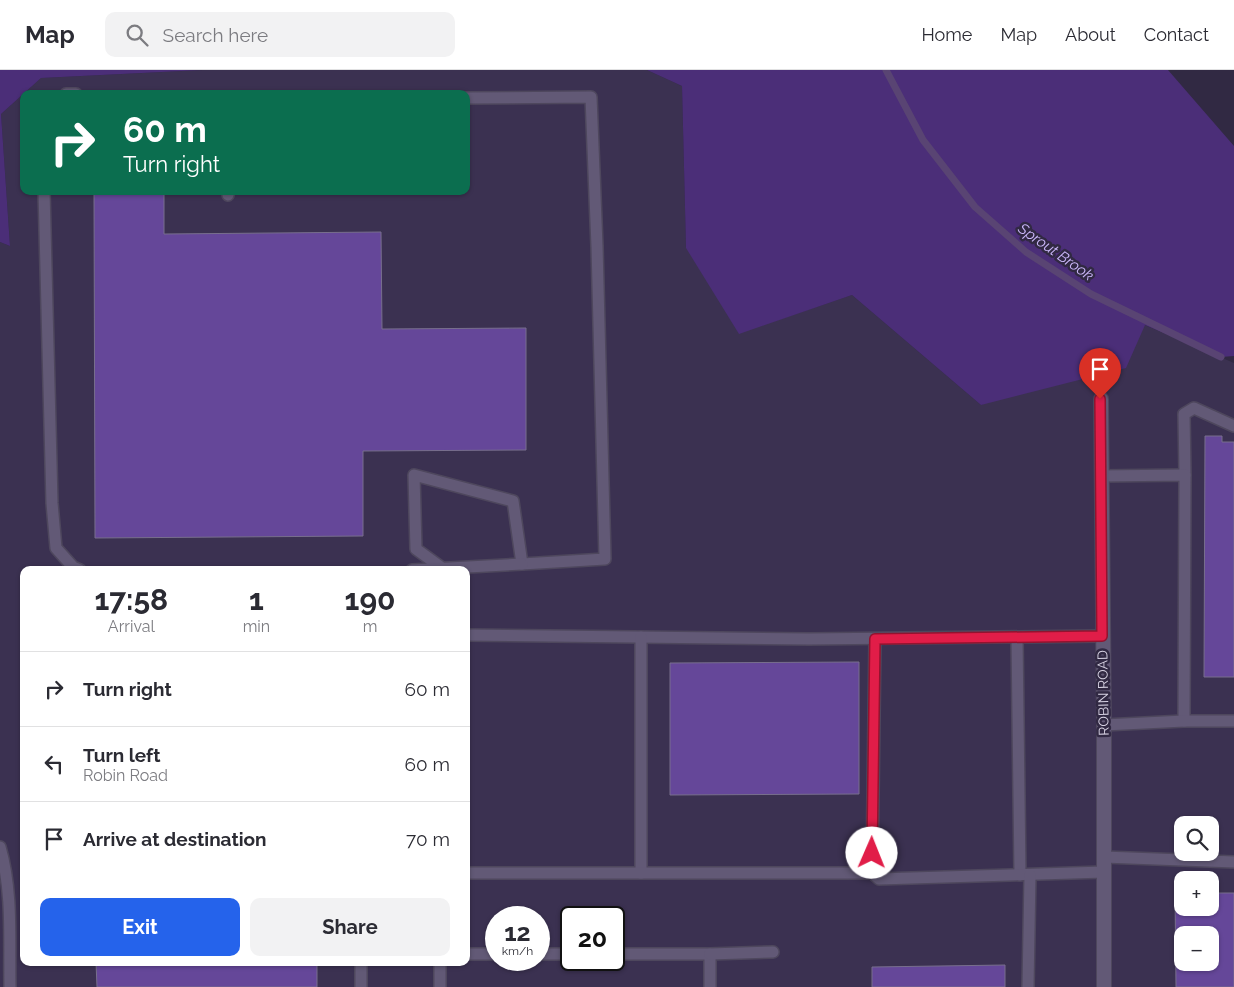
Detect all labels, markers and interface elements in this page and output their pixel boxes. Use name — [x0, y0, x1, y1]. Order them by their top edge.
search box — [105, 12, 455, 57]
text: Map — [25, 20, 75, 49]
icon: search — [123, 21, 151, 49]
text: Search here — [163, 24, 268, 46]
text: Home — [921, 24, 972, 45]
text: Map — [1000, 24, 1037, 45]
text: About — [1065, 24, 1116, 45]
text: Contact — [1144, 24, 1209, 45]
text: 60 m — [123, 109, 207, 150]
icon: right — [40, 110, 105, 175]
text: Turn right — [123, 151, 220, 177]
water label: Sprout Brook — [1014, 219, 1097, 285]
pin — [1079, 348, 1121, 399]
icon: arrive — [1086, 355, 1114, 383]
text: 17:58 — [94, 582, 168, 617]
text: 1 — [249, 582, 264, 617]
text: 190 — [345, 582, 396, 617]
text: Arrival — [108, 617, 155, 636]
text: min — [243, 617, 270, 636]
text: m — [363, 617, 377, 636]
street label: ROBIN ROAD — [1094, 650, 1112, 736]
icon: right — [40, 675, 68, 703]
text: Turn right — [83, 678, 172, 700]
text: 60 m — [405, 678, 450, 700]
text: Turn left — [83, 744, 160, 766]
icon: left — [40, 750, 68, 778]
text: 60 m — [405, 753, 450, 775]
text: Robin Road — [83, 766, 168, 785]
map controls — [1174, 816, 1219, 971]
button: search — [1174, 816, 1219, 861]
icon: arrive — [40, 825, 68, 853]
position arrow — [845, 826, 897, 878]
text: Arrive at destination — [83, 828, 267, 850]
text: 70 m — [406, 828, 450, 850]
button: + — [1174, 871, 1219, 916]
button: Exit — [40, 898, 240, 956]
button: Share — [250, 898, 450, 956]
speed limit sign: 20 — [560, 906, 625, 971]
text: 12 — [504, 917, 531, 947]
button: − — [1174, 926, 1219, 971]
text: km/h — [502, 944, 533, 958]

